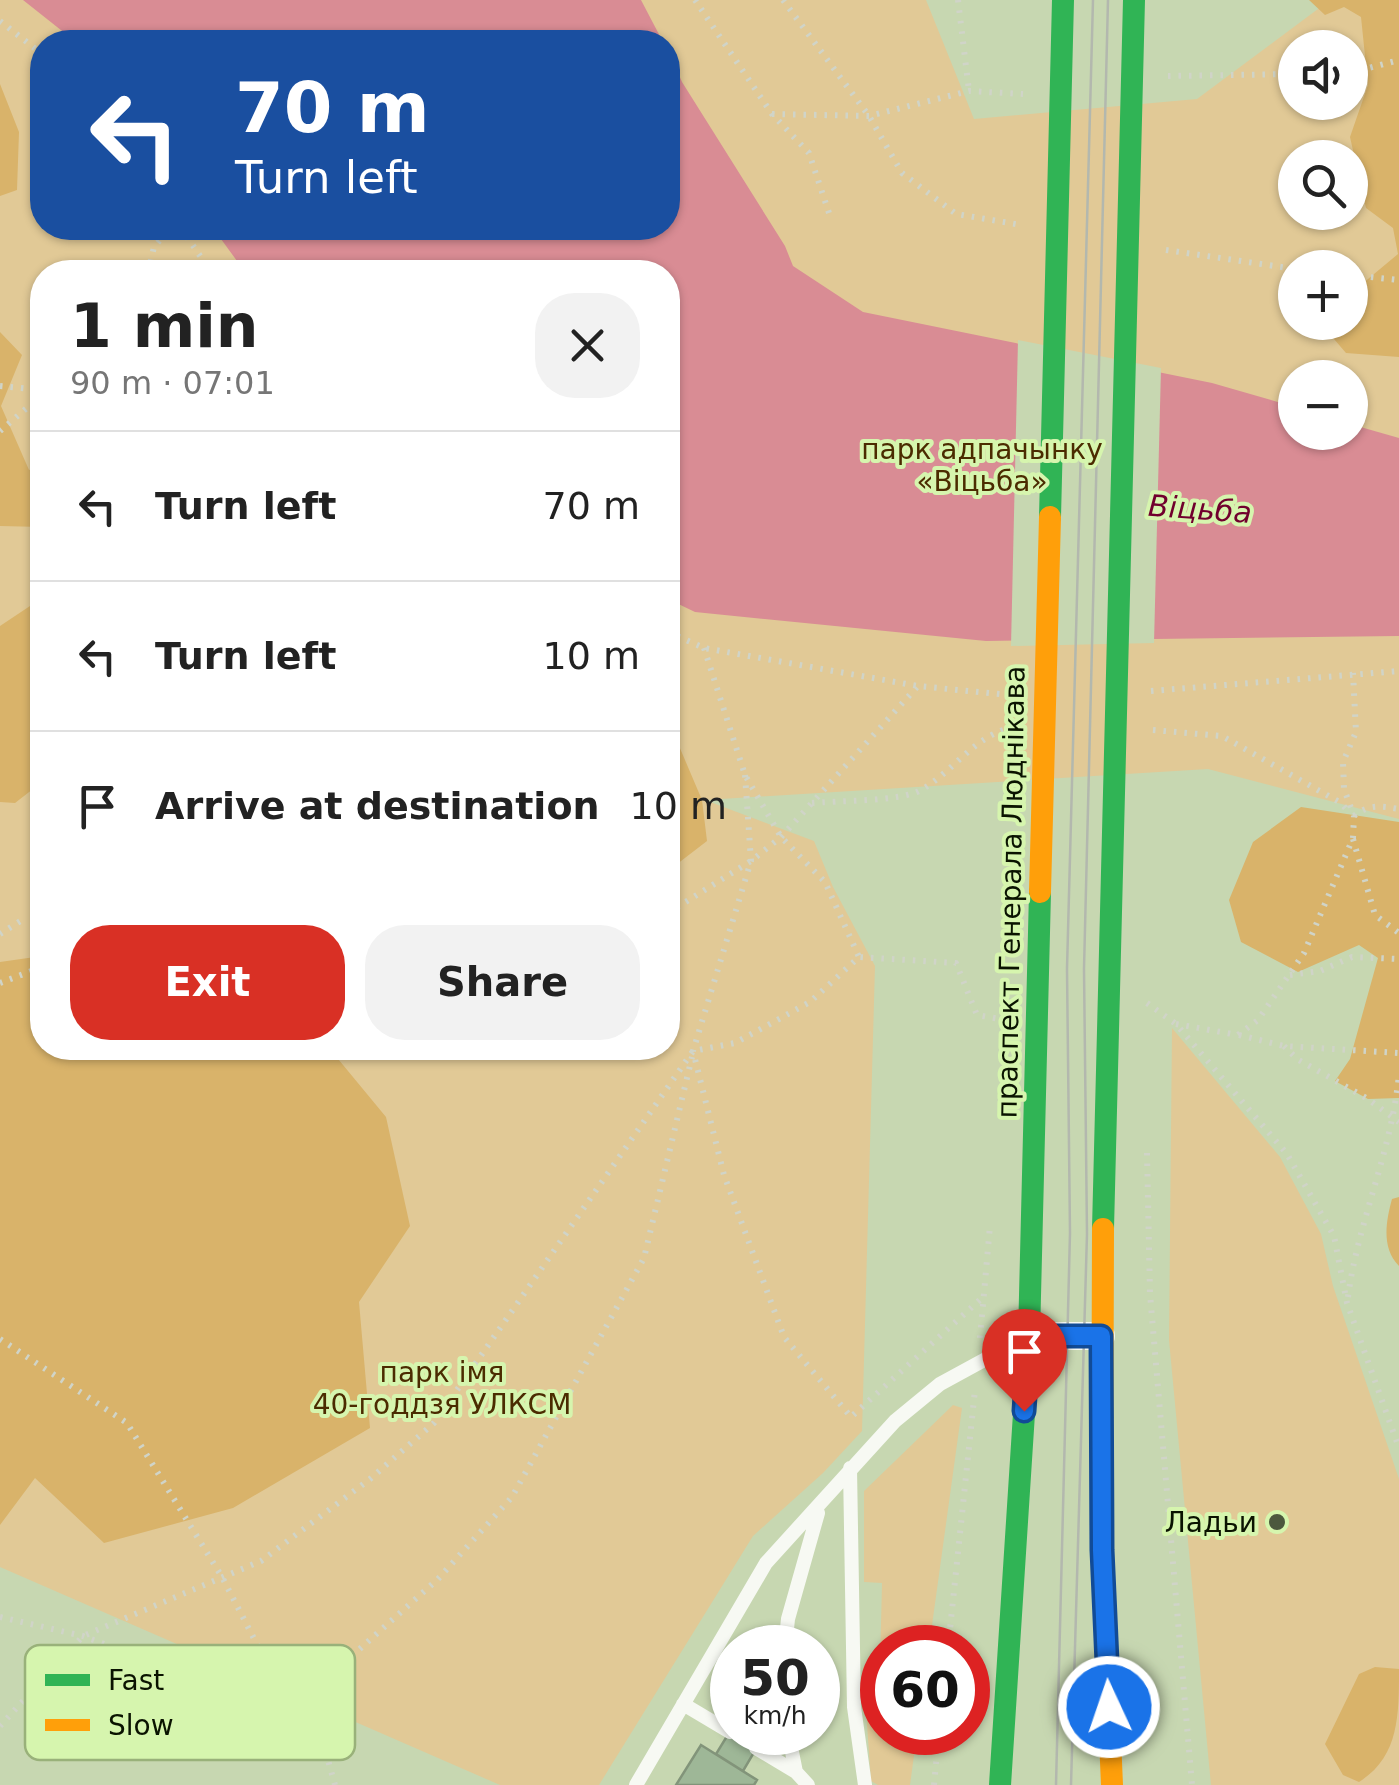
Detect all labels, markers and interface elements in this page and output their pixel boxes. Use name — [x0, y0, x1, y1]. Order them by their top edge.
map controls — [1278, 30, 1368, 450]
button: sound — [1278, 30, 1368, 120]
text: 70 m — [235, 67, 430, 149]
icon: left — [70, 70, 200, 200]
button: search — [1278, 140, 1368, 230]
text: Turn left — [235, 151, 418, 204]
button: + — [1278, 250, 1368, 340]
text: 1 min — [70, 291, 258, 361]
button: close — [535, 293, 640, 398]
button: − — [1278, 360, 1368, 450]
text: 90 m · 07:01 — [70, 364, 275, 402]
park label: парк адпачынку «Віцьба» — [861, 433, 1103, 498]
icon: left — [70, 479, 125, 534]
text: Turn left — [155, 484, 336, 528]
text: 70 m — [543, 484, 640, 528]
water label: Віцьба — [1147, 488, 1253, 530]
icon: left — [70, 629, 125, 684]
text: Turn left — [155, 634, 336, 678]
text: 10 m — [543, 634, 640, 678]
street label: праспект Генерала Люднікава — [991, 665, 1031, 1119]
icon: arrive — [70, 779, 125, 834]
text: Arrive at destination — [155, 784, 600, 828]
text: 10 m — [630, 784, 727, 828]
button: Exit — [70, 925, 345, 1040]
button: Share — [365, 925, 640, 1040]
pin — [982, 1309, 1067, 1412]
icon: arrive — [997, 1324, 1052, 1379]
park label: парк імя 40-годдзя УЛКСМ — [313, 1356, 571, 1421]
place label: Ладьи — [1165, 1506, 1257, 1539]
marker: Ладьи — [1266, 1511, 1288, 1533]
speed limit sign: 60 — [860, 1625, 990, 1755]
legend — [25, 1645, 355, 1760]
text: 50 — [740, 1649, 810, 1707]
position arrow — [1057, 1655, 1161, 1759]
text: Fast — [108, 1664, 164, 1697]
text: km/h — [743, 1701, 807, 1730]
text: Slow — [108, 1709, 174, 1742]

